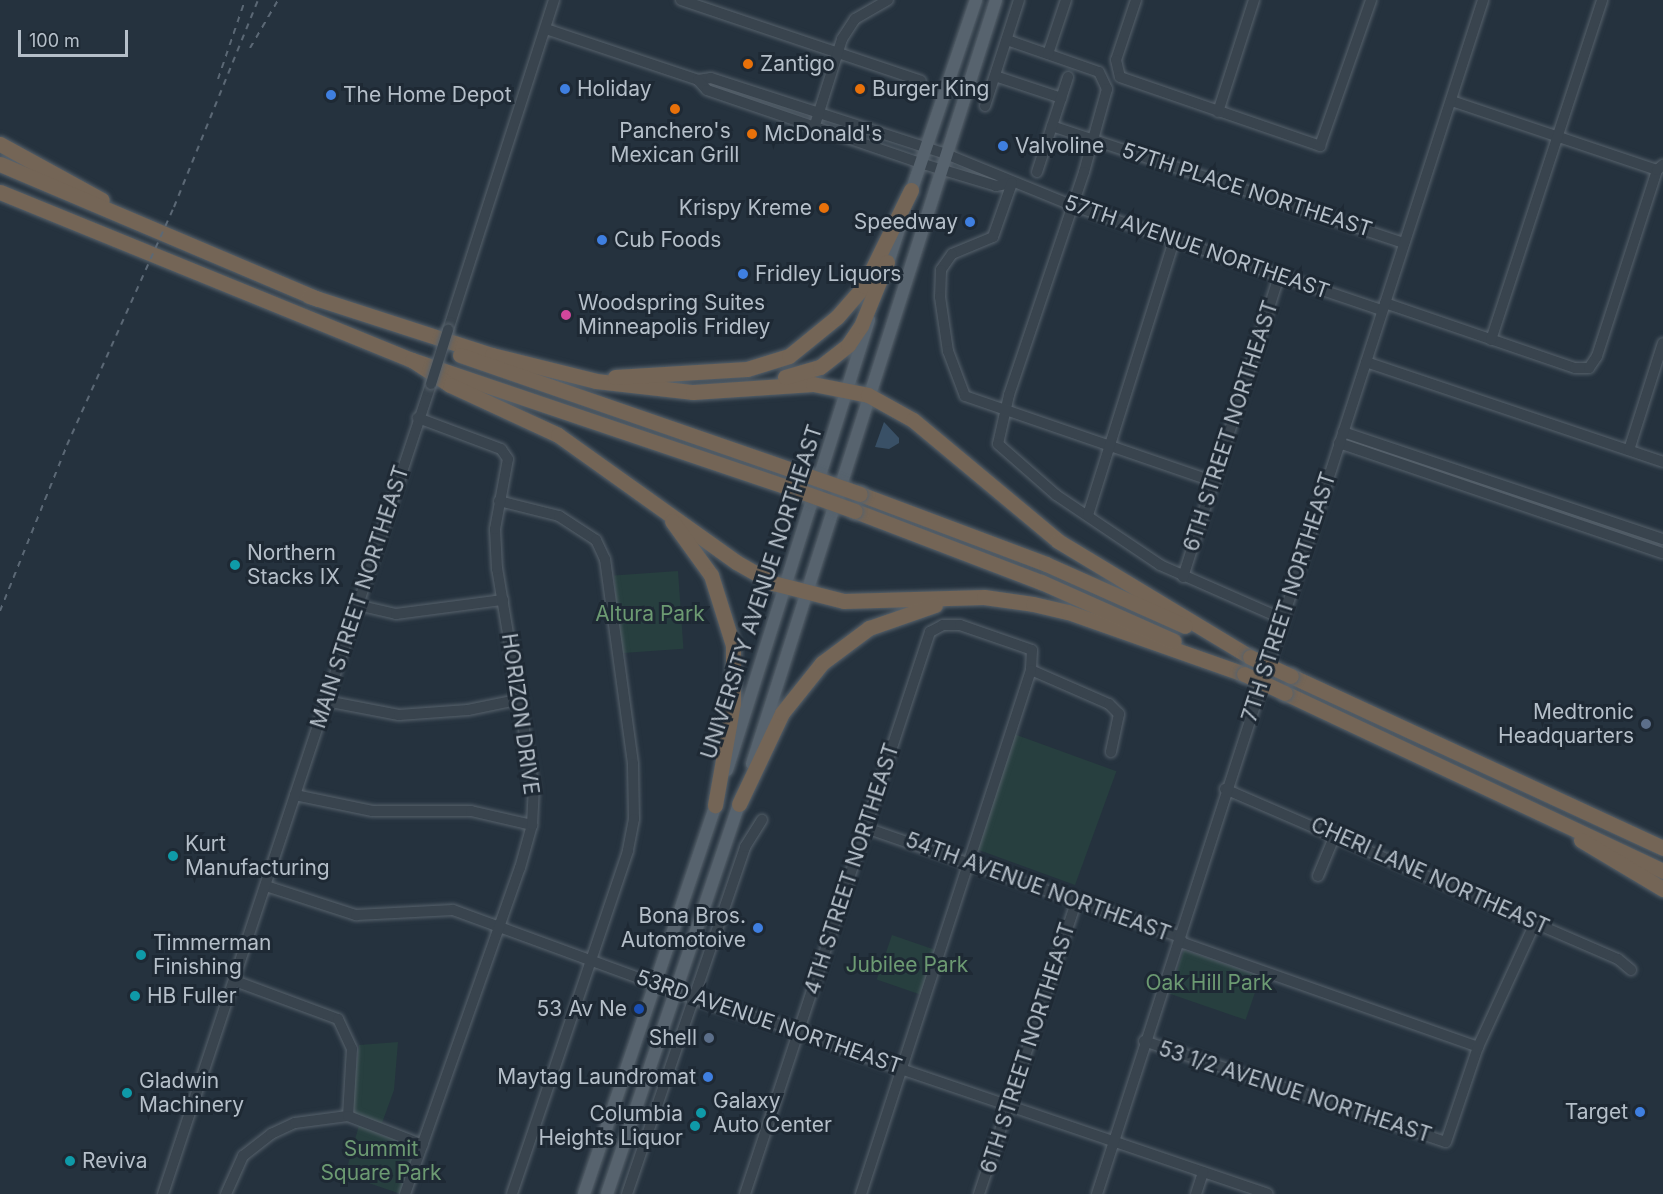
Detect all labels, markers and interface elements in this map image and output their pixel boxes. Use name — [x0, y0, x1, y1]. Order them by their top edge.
scale bar — [21, 18, 130, 56]
text: 100 m — [29, 30, 80, 51]
place label: Zantigo — [760, 51, 835, 77]
marker: Zantigo — [741, 57, 755, 71]
place label: Holiday — [577, 76, 652, 102]
place label: Burger King — [872, 76, 989, 102]
place label: The Home Depot — [343, 82, 512, 108]
marker: Holiday — [558, 82, 572, 96]
marker: Burger King — [853, 82, 867, 96]
marker: The Home Depot — [324, 88, 338, 102]
marker: Panchero's Mexican Grill — [668, 102, 682, 116]
place label: Panchero's Mexican Grill — [611, 118, 739, 168]
place label: McDonald's — [764, 121, 882, 147]
marker: McDonald's — [745, 127, 759, 141]
place label: Valvoline — [1015, 133, 1104, 159]
street label: 57TH PLACE NORTHEAST — [1119, 138, 1375, 242]
marker: Valvoline — [996, 139, 1010, 153]
street label: 57TH AVENUE NORTHEAST — [1061, 190, 1333, 304]
place label: Krispy Kreme — [679, 195, 812, 221]
marker: Krispy Kreme — [817, 201, 831, 215]
place label: Speedway — [854, 209, 958, 235]
marker: Speedway — [963, 215, 977, 229]
place label: Cub Foods — [614, 227, 721, 253]
marker: Cub Foods — [595, 233, 609, 247]
place label: Fridley Liquors — [755, 261, 901, 287]
marker: Fridley Liquors — [736, 267, 750, 281]
place label: Woodspring Suites Minneapolis Fridley — [578, 290, 770, 340]
street label: 6TH STREET NORTHEAST — [1179, 297, 1283, 555]
marker: Woodspring Suites Minneapolis Fridley — [559, 308, 573, 322]
street label: UNIVERSITY AVENUE NORTHEAST — [696, 422, 828, 762]
street label: MAIN STREET NORTHEAST — [306, 462, 414, 732]
street label: 7TH STREET NORTHEAST — [1237, 469, 1341, 725]
place label: Northern Stacks IX — [247, 540, 340, 590]
marker: Northern Stacks IX — [228, 558, 242, 572]
park label: Altura Park — [595, 601, 705, 627]
street label: HORIZON DRIVE — [496, 632, 544, 796]
place label: Medtronic Headquarters — [1498, 699, 1634, 749]
marker: Medtronic Headquarters — [1639, 717, 1653, 731]
street label: 4TH STREET NORTHEAST — [799, 740, 905, 998]
street label: CHERI LANE NORTHEAST — [1307, 812, 1553, 940]
street label: 54TH AVENUE NORTHEAST — [902, 827, 1174, 947]
place label: Kurt Manufacturing — [185, 831, 330, 881]
marker: Kurt Manufacturing — [166, 849, 180, 863]
place label: Bona Bros. Automotoive — [621, 903, 746, 953]
street label: 6TH STREET NORTHEAST — [976, 919, 1080, 1177]
marker: Bona Bros. Automotoive — [751, 921, 765, 935]
place label: Timmerman Finishing — [153, 930, 272, 980]
marker: Timmerman Finishing — [134, 948, 148, 962]
park label: Jubilee Park — [846, 952, 968, 978]
street label: 53RD AVENUE NORTHEAST — [633, 965, 905, 1079]
park label: Oak Hill Park — [1145, 970, 1273, 996]
place label: HB Fuller — [147, 983, 237, 1009]
marker: HB Fuller — [128, 989, 142, 1003]
place label: 53 Av Ne — [537, 996, 627, 1022]
marker: 53 Av Ne — [632, 1002, 646, 1016]
place label: Shell — [649, 1025, 697, 1051]
marker: Shell — [702, 1031, 716, 1045]
street label: 53 1/2 AVENUE NORTHEAST — [1155, 1036, 1435, 1148]
place label: Maytag Laundromat — [497, 1064, 696, 1090]
place label: Gladwin Machinery — [139, 1068, 244, 1118]
marker: Maytag Laundromat — [701, 1070, 715, 1084]
marker: Gladwin Machinery — [120, 1086, 134, 1100]
place label: Galaxy Auto Center — [713, 1088, 832, 1138]
place label: Target — [1565, 1099, 1628, 1125]
place label: Columbia Heights Liquor — [538, 1101, 683, 1151]
marker: Target — [1633, 1105, 1647, 1119]
marker: Galaxy Auto Center — [694, 1106, 708, 1120]
marker: Columbia Heights Liquor — [688, 1119, 702, 1133]
park label: Summit Square Park — [320, 1136, 442, 1186]
place label: Reviva — [82, 1148, 147, 1174]
marker: Reviva — [63, 1154, 77, 1168]

